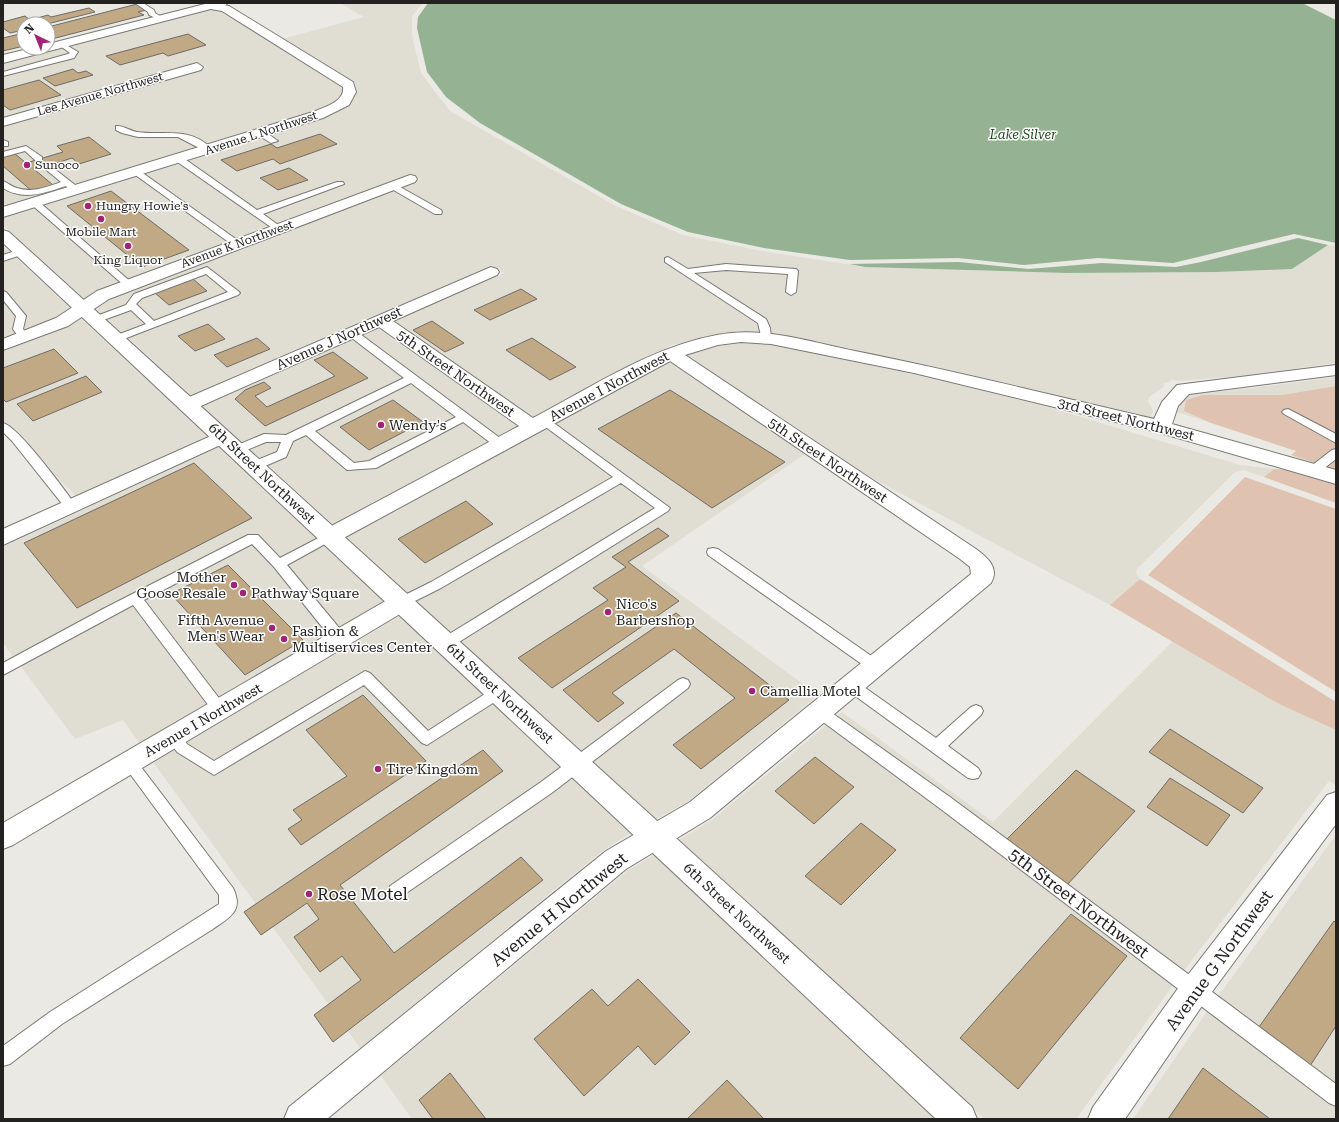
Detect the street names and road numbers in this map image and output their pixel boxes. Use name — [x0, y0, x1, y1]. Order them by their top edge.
street label: Lee Avenue Northwest — [35, 69, 165, 119]
street label: Avenue L Northwest — [203, 108, 319, 158]
street label: Avenue K Northwest — [179, 217, 295, 271]
street label: Avenue J Northwest — [274, 303, 404, 373]
street label: 5th Street Northwest — [394, 326, 518, 420]
street label: Avenue I Northwest — [546, 348, 672, 424]
street label: 3rd Street Northwest — [1056, 394, 1196, 444]
street label: 5th Street Northwest — [766, 414, 890, 506]
street label: 6th Street Northwest — [205, 419, 319, 527]
street label: 6th Street Northwest — [443, 639, 557, 747]
street label: Avenue I Northwest — [141, 680, 265, 760]
street label: 5th Street Northwest — [1005, 844, 1153, 962]
street label: Avenue H Northwest — [487, 848, 631, 970]
street label: 6th Street Northwest — [680, 859, 794, 967]
street label: Avenue G Northwest — [1161, 886, 1277, 1034]

